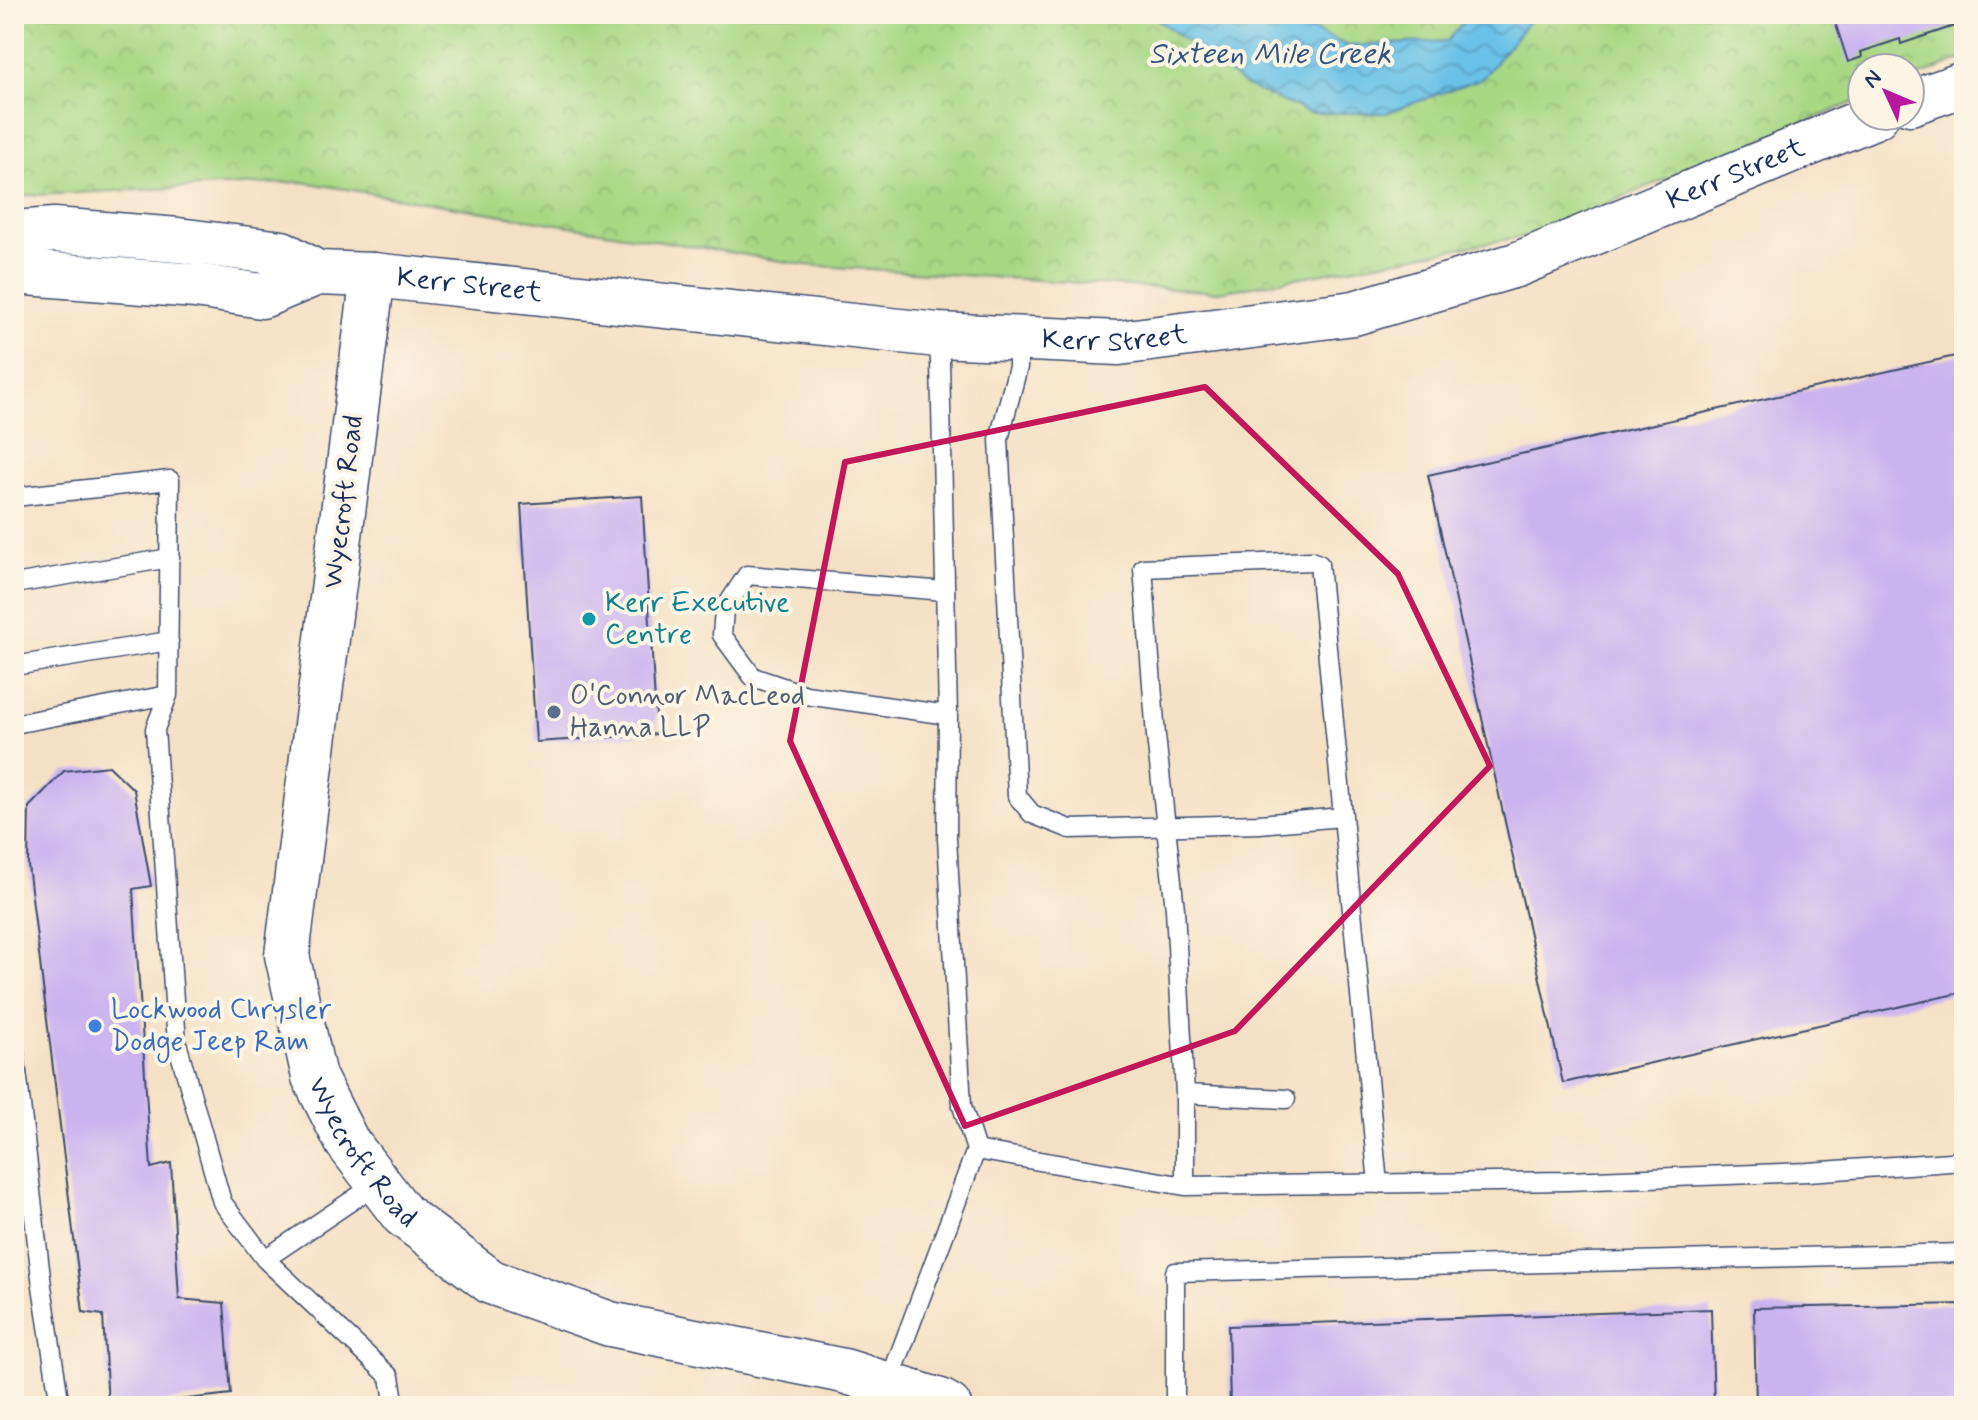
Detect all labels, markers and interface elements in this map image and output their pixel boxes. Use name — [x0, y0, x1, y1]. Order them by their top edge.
water label: Sixteen Mile Creek — [1149, 35, 1391, 74]
north arrow — [1846, 52, 1926, 132]
text: N — [1858, 64, 1888, 94]
street label: Kerr Street — [1661, 129, 1811, 219]
street label: Kerr Street — [395, 259, 545, 311]
street label: Kerr Street — [1041, 316, 1190, 362]
street label: Wyecroft Road — [315, 413, 373, 591]
place label: Kerr Executive Centre — [605, 585, 790, 654]
marker: Kerr Executive Centre — [580, 610, 598, 628]
place label: O'Connor MacLeod Hanna LLP — [570, 678, 805, 747]
marker: O'Connor MacLeod Hanna LLP — [545, 703, 563, 721]
place label: Lockwood Chrysler Dodge Jeep Ram — [111, 992, 332, 1063]
marker: Lockwood Chrysler Dodge Jeep Ram — [86, 1017, 104, 1035]
street label: Wyecroft Road — [299, 1071, 424, 1237]

